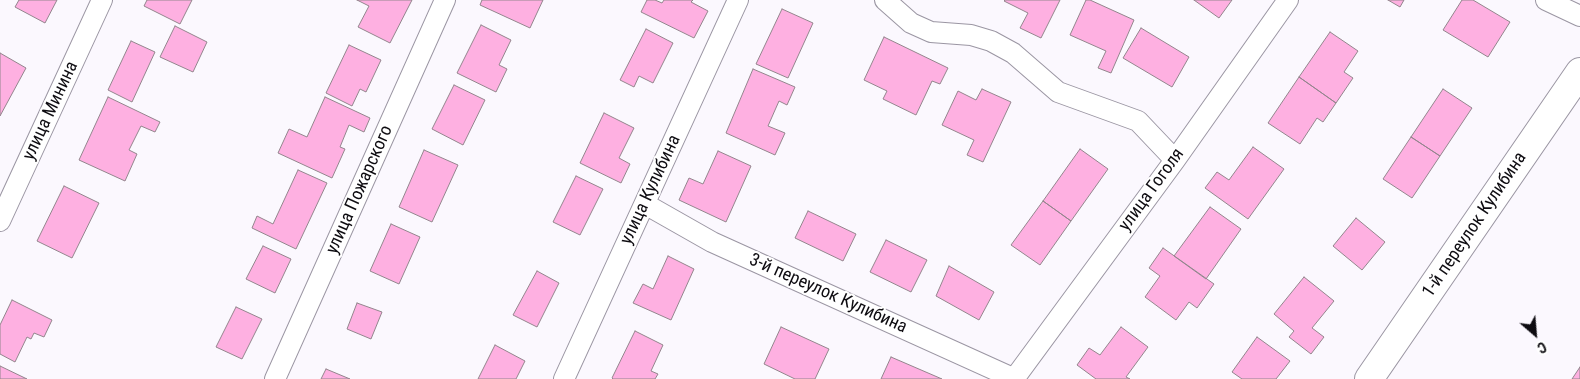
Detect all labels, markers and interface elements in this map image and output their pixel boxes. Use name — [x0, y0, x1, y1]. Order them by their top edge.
street label: улица Минина — [19, 58, 83, 164]
street label: улица Пожарского — [322, 122, 398, 258]
street label: улица Кулибина — [616, 132, 686, 248]
street label: улица Гоголя — [1115, 144, 1189, 236]
street label: 1-й переулок Кулибина — [1418, 148, 1532, 302]
street label: 3-й переулок Кулибина — [746, 249, 910, 339]
north arrow — [1510, 309, 1560, 359]
text: С — [1535, 338, 1549, 356]

